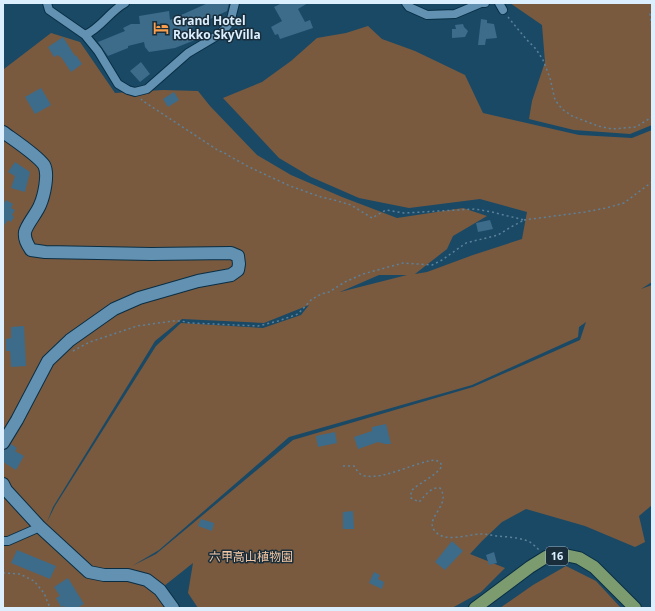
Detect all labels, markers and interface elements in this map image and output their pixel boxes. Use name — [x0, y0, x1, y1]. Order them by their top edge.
place label: Grand Hotel Rokko SkyVilla — [173, 12, 261, 43]
hotel icon: Grand Hotel Rokko SkyVilla — [152, 19, 170, 37]
road number: 16 — [546, 547, 568, 565]
park label: 六甲高山植物園 — [209, 548, 293, 565]

